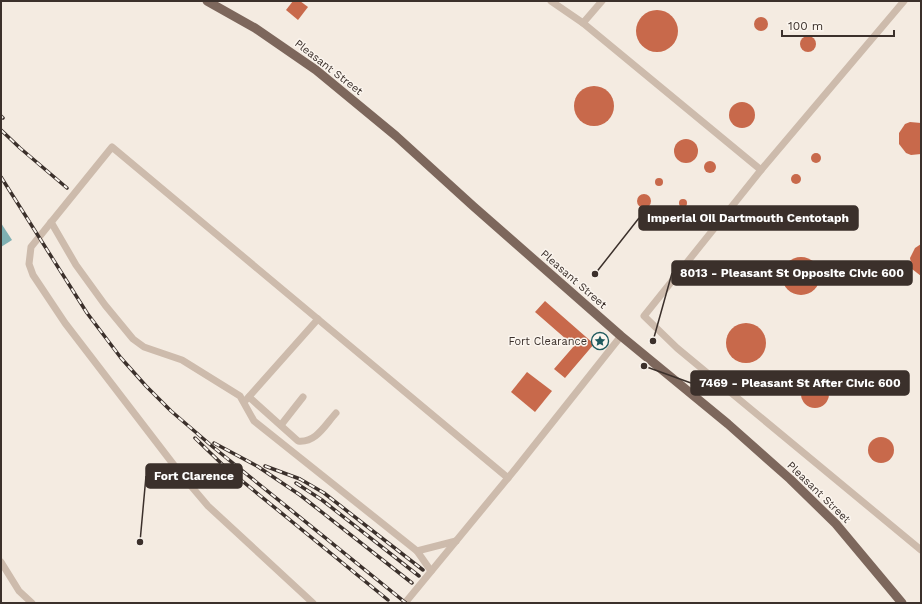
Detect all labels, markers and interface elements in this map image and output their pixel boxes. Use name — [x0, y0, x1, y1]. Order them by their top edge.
scale bar — [782, 12, 894, 38]
text: 100 m — [788, 19, 823, 33]
street label: Pleasant Street — [292, 37, 366, 98]
callout: Imperial Oil Dartmouth Centotaph — [639, 206, 858, 230]
text: Imperial Oil Dartmouth Centotaph — [647, 211, 849, 225]
street label: Pleasant Street — [538, 247, 610, 312]
callout: 8013 - Pleasant St Opposite Civic 600 — [672, 261, 912, 285]
text: 8013 - Pleasant St Opposite Civic 600 — [680, 266, 904, 280]
place icon: Fort Clearance — [590, 331, 610, 351]
place label: Fort Clearance — [508, 335, 587, 348]
callout: 7469 - Pleasant St After Civic 600 — [691, 371, 909, 395]
text: 7469 - Pleasant St After Civic 600 — [699, 376, 901, 390]
street label: Pleasant Street — [784, 459, 853, 526]
callout: Fort Clarence — [146, 464, 242, 488]
text: Fort Clarence — [154, 469, 234, 483]

